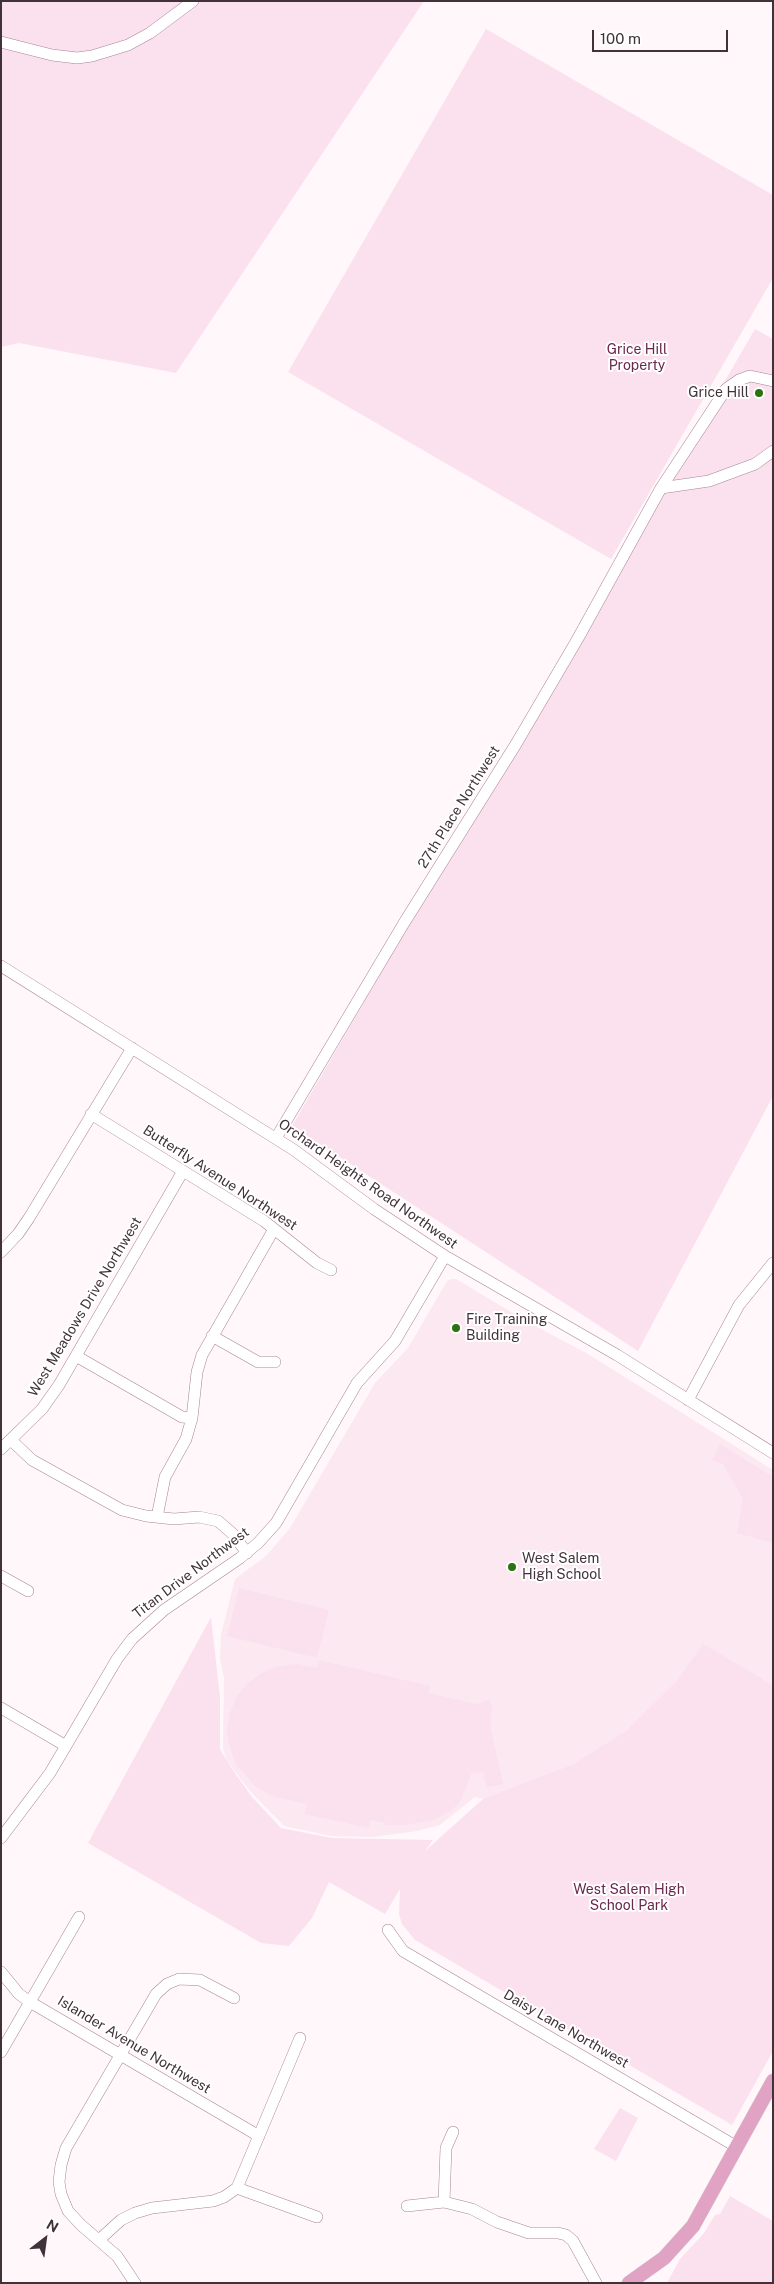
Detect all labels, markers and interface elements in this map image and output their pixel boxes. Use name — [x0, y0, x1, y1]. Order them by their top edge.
scale bar — [594, 20, 730, 52]
text: 100 m — [600, 30, 641, 47]
park label: Grice Hill Property — [607, 342, 667, 374]
place label: Grice Hill — [688, 385, 749, 401]
marker: Grice Hill — [753, 387, 765, 399]
street label: 27th Place Northwest — [414, 743, 504, 871]
street label: Orchard Heights Road Northwest — [275, 1115, 461, 1253]
street label: Butterfly Avenue Northwest — [140, 1122, 300, 1234]
street label: West Meadows Drive Northwest — [25, 1214, 145, 1400]
place label: Fire Training Building — [466, 1312, 547, 1344]
marker: Fire Training Building — [450, 1322, 462, 1334]
street label: Titan Drive Northwest — [130, 1524, 252, 1622]
place label: West Salem High School — [522, 1551, 601, 1584]
marker: West Salem High School — [506, 1561, 518, 1573]
park label: West Salem High School Park — [573, 1882, 685, 1914]
street label: Daisy Lane Northwest — [500, 1986, 632, 2072]
street label: Islander Avenue Northwest — [54, 1993, 214, 2097]
north arrow — [20, 2214, 70, 2264]
text: N — [44, 2216, 61, 2236]

